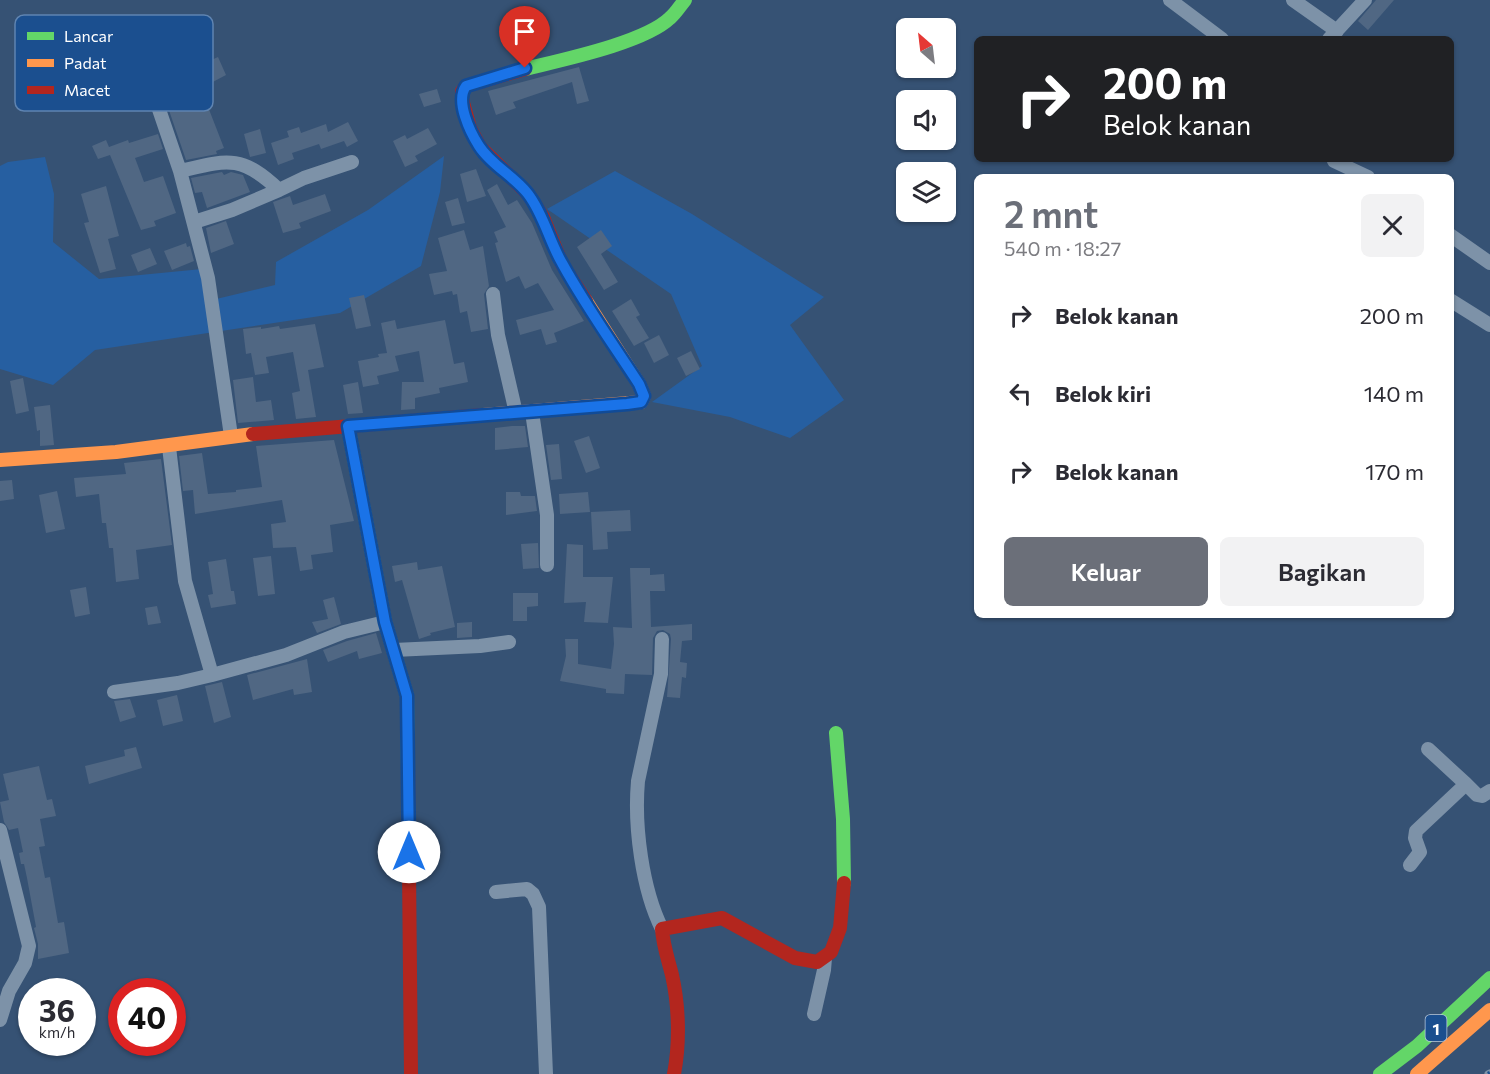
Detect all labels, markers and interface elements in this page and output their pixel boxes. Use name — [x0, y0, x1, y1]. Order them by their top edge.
pin — [499, 6, 550, 68]
legend — [15, 15, 213, 111]
icon: arrive — [508, 15, 541, 48]
north arrow — [896, 18, 956, 78]
map controls — [896, 18, 956, 222]
text: Lancar — [64, 26, 114, 45]
text: Padat — [64, 53, 107, 72]
text: 200 m — [1103, 56, 1227, 108]
icon: right — [1004, 60, 1082, 138]
text: Macet — [64, 80, 111, 99]
button: sound — [896, 90, 956, 150]
text: Belok kanan — [1103, 108, 1251, 141]
button: layers — [896, 162, 956, 222]
text: 2 mnt — [1004, 191, 1098, 235]
button: close — [1361, 194, 1424, 257]
text: 540 m · 18:27 — [1004, 236, 1121, 260]
icon: right — [1004, 299, 1037, 332]
text: Belok kanan — [1055, 302, 1178, 329]
text: 200 m — [1360, 302, 1424, 329]
icon: left — [1004, 377, 1037, 410]
text: Belok kiri — [1055, 380, 1151, 407]
text: 140 m — [1364, 380, 1424, 407]
icon: right — [1004, 455, 1037, 488]
text: Belok kanan — [1055, 458, 1178, 485]
text: 170 m — [1365, 458, 1424, 485]
button: Keluar — [1004, 537, 1208, 606]
button: Bagikan — [1220, 537, 1424, 606]
position arrow — [377, 820, 441, 884]
speed limit sign: 40 — [108, 978, 186, 1056]
text: 36 — [39, 991, 75, 1028]
road number: 1 — [1426, 1015, 1446, 1041]
text: km/h — [39, 1023, 75, 1041]

